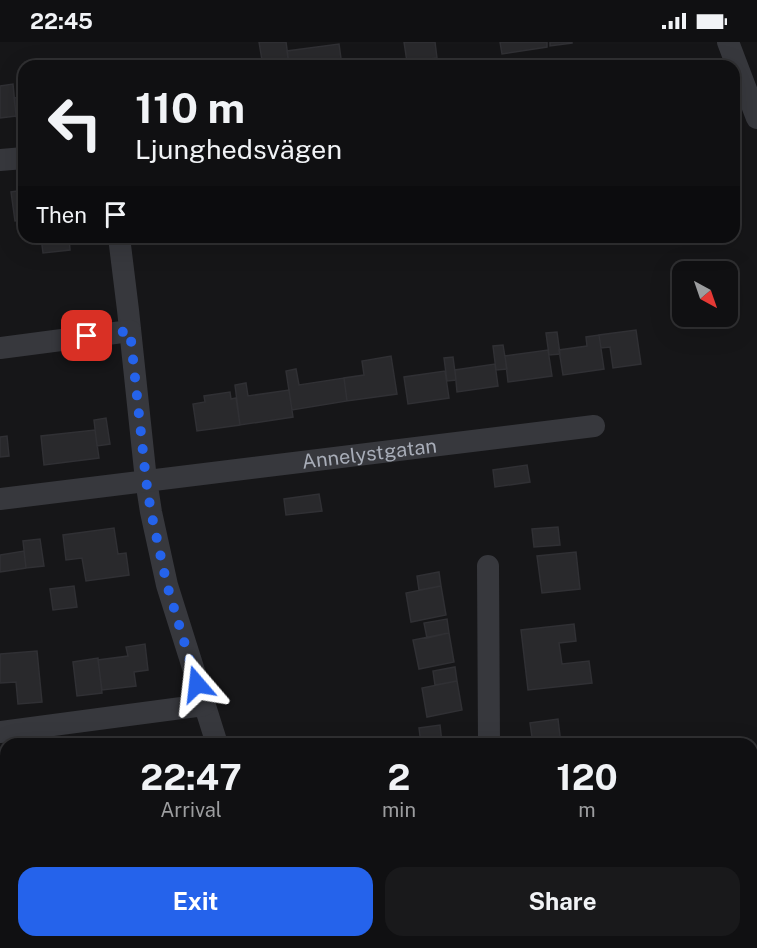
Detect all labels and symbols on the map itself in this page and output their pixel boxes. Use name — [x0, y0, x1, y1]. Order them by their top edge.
north arrow — [672, 261, 738, 327]
pin — [61, 310, 112, 361]
street label: Annelystgatan — [300, 433, 438, 474]
position arrow — [165, 652, 229, 716]

